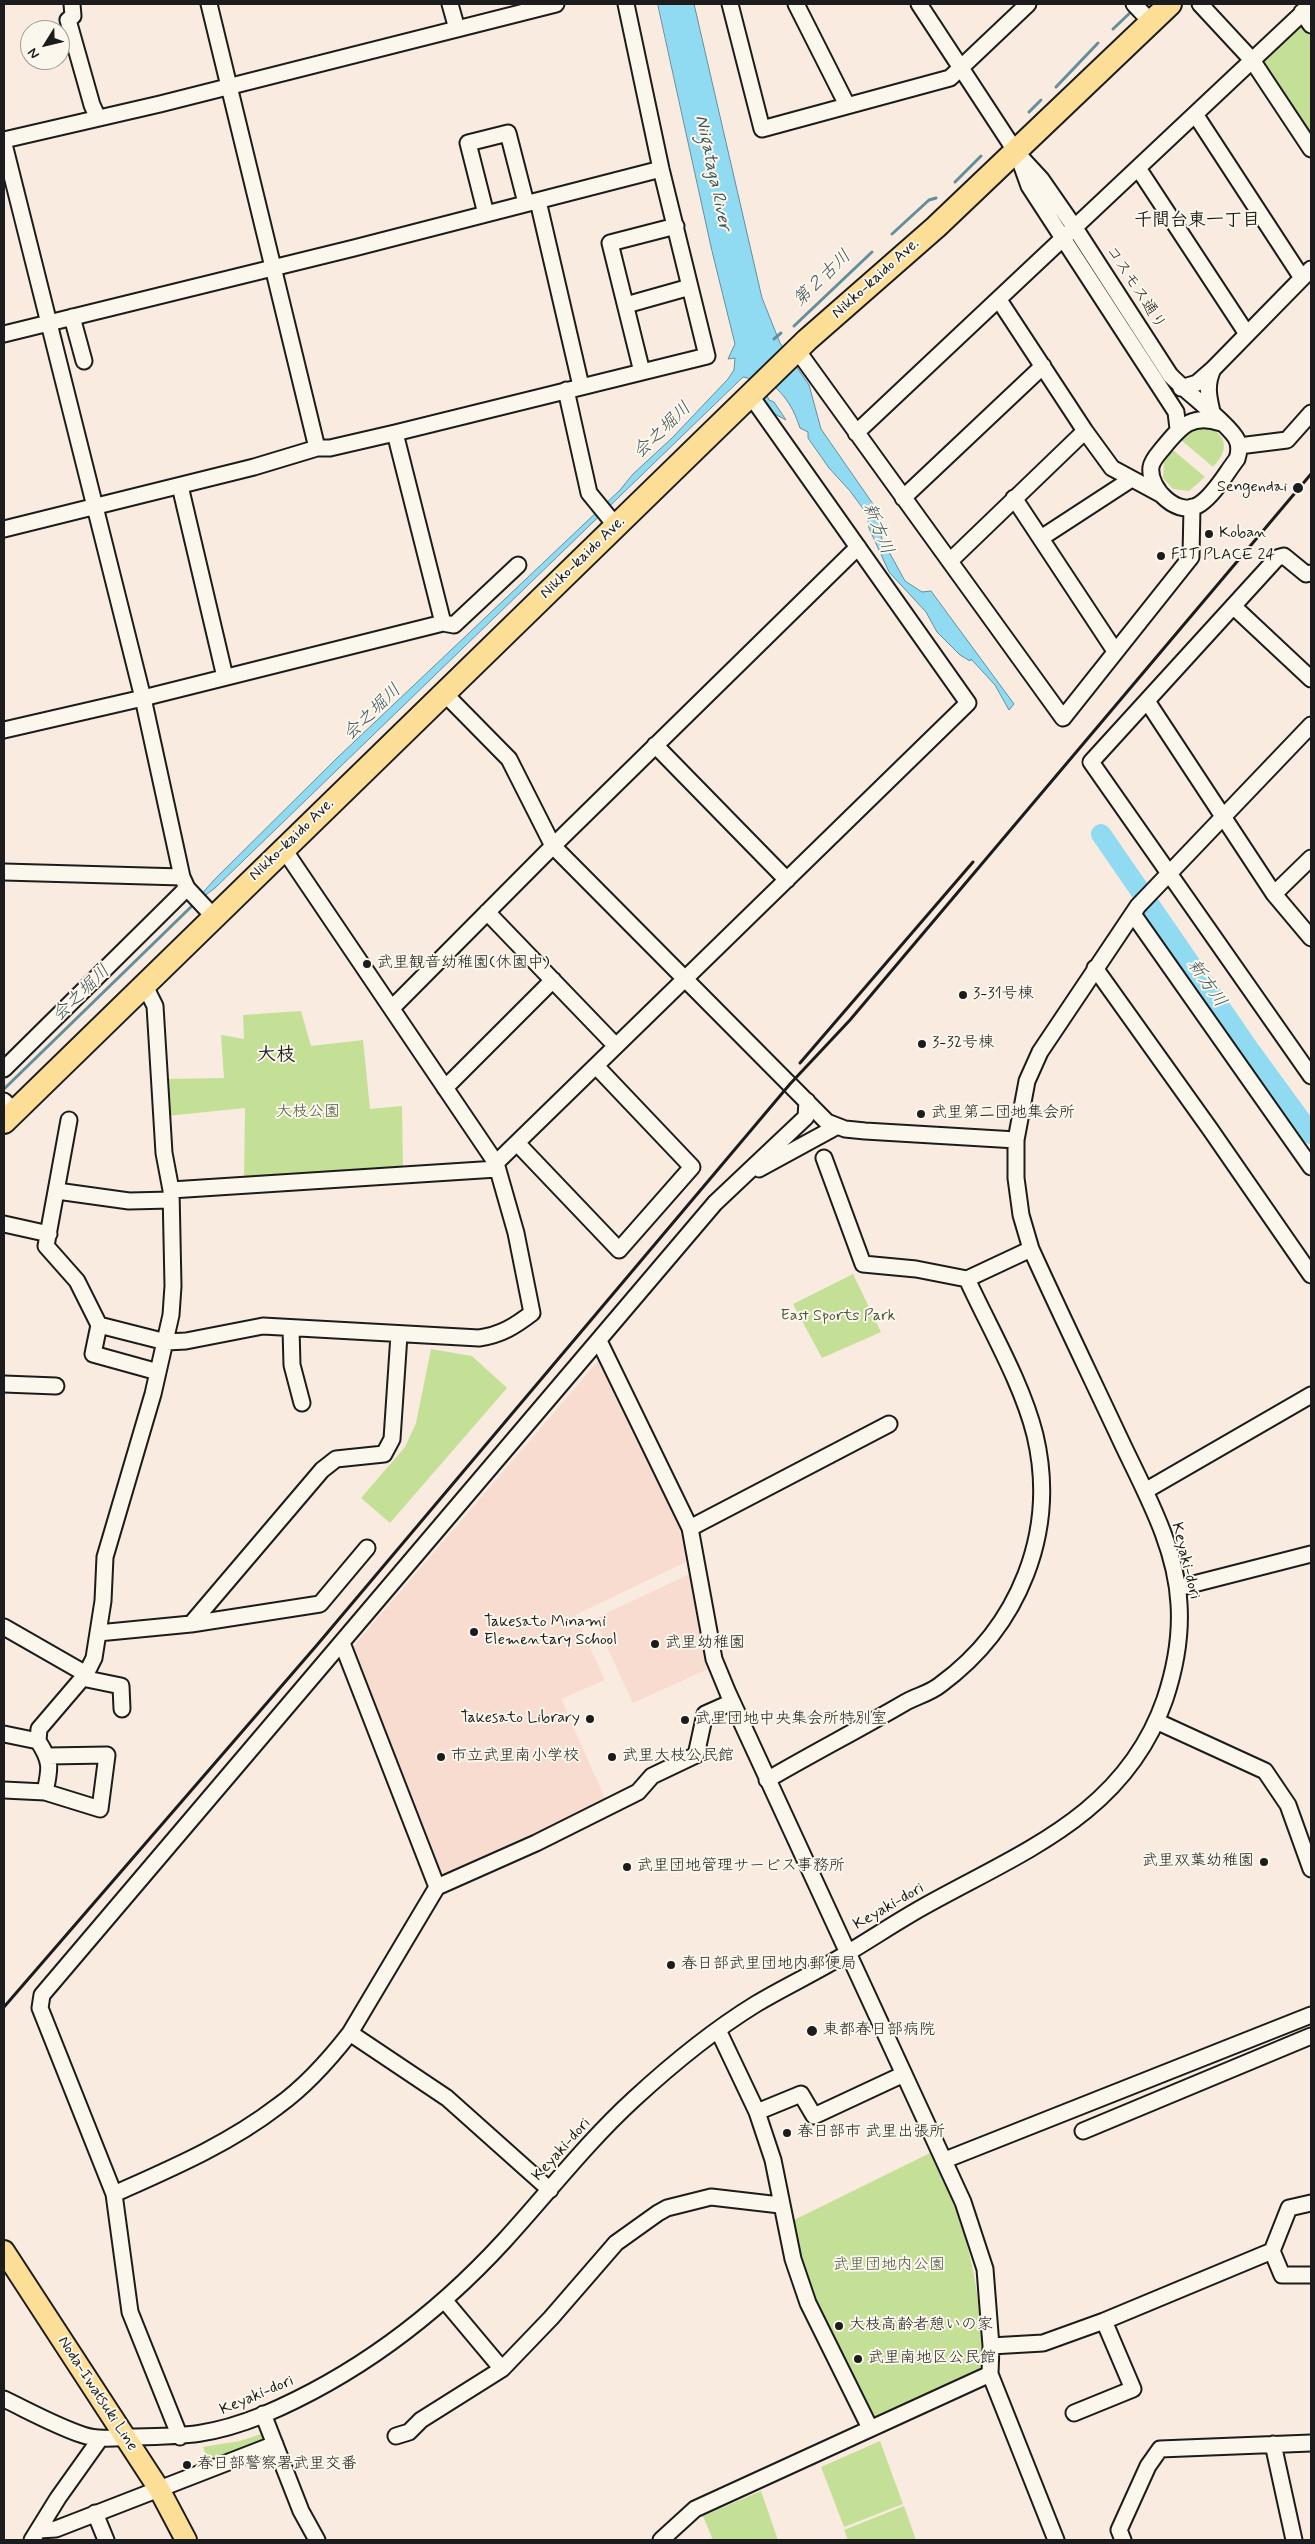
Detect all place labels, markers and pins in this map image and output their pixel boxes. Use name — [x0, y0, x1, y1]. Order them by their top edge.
place label: Sengendai — [1217, 478, 1287, 498]
marker: Sengendai — [1291, 481, 1305, 495]
place label: Koban — [1219, 524, 1266, 544]
marker: Koban — [1203, 528, 1215, 540]
place label: FIT PLACE 24 — [1171, 546, 1275, 566]
marker: FIT PLACE 24 — [1155, 550, 1167, 562]
place label: 武里観音幼稚園(休園中) — [377, 954, 550, 974]
marker: 武里観音幼稚園(休園中) — [361, 958, 373, 970]
place label: 3-31号棟 — [973, 985, 1034, 1005]
marker: 3-31号棟 — [957, 989, 969, 1001]
place label: 3-32号棟 — [932, 1034, 994, 1054]
marker: 3-32号棟 — [916, 1038, 928, 1050]
place label: 武里第二団地集会所 — [931, 1104, 1075, 1124]
marker: 武里第二団地集会所 — [915, 1108, 927, 1120]
place label: Takesato Minami Elementary School — [484, 1613, 617, 1651]
marker: Takesato Minami Elementary School — [468, 1626, 480, 1638]
place label: 武里幼稚園 — [665, 1634, 745, 1654]
marker: 武里幼稚園 — [649, 1638, 661, 1650]
place label: Takesato Library — [461, 1709, 580, 1729]
place label: 武里団地中央集会所特別室 — [695, 1710, 887, 1730]
marker: Takesato Library — [584, 1713, 596, 1725]
marker: 武里団地中央集会所特別室 — [679, 1714, 691, 1726]
place label: 市立武里南小学校 — [451, 1747, 579, 1767]
place label: 武里大枝公民館 — [622, 1747, 734, 1767]
marker: 市立武里南小学校 — [435, 1751, 447, 1763]
marker: 武里大枝公民館 — [606, 1751, 618, 1763]
place label: 武里双葉幼稚園 — [1142, 1852, 1254, 1872]
marker: 武里双葉幼稚園 — [1258, 1856, 1270, 1868]
place label: 武里団地管理サービス事務所 — [637, 1857, 845, 1877]
marker: 武里団地管理サービス事務所 — [621, 1861, 633, 1873]
place label: 春日部武里団地内郵便局 — [681, 1955, 857, 1975]
marker: 春日部武里団地内郵便局 — [665, 1959, 677, 1971]
place label: 東都春日部病院 — [823, 2021, 935, 2041]
marker: 東都春日部病院 — [805, 2024, 819, 2038]
place label: 春日部市 武里出張所 — [797, 2123, 945, 2143]
marker: 春日部市 武里出張所 — [781, 2127, 793, 2139]
place label: 大枝高齢者憩いの家 — [849, 2316, 993, 2336]
marker: 大枝高齢者憩いの家 — [833, 2320, 845, 2332]
place label: 武里南地区公民館 — [868, 2349, 996, 2369]
marker: 武里南地区公民館 — [852, 2353, 864, 2365]
place label: 春日部警察署武里交番 — [197, 2455, 357, 2475]
marker: 春日部警察署武里交番 — [181, 2459, 193, 2471]

